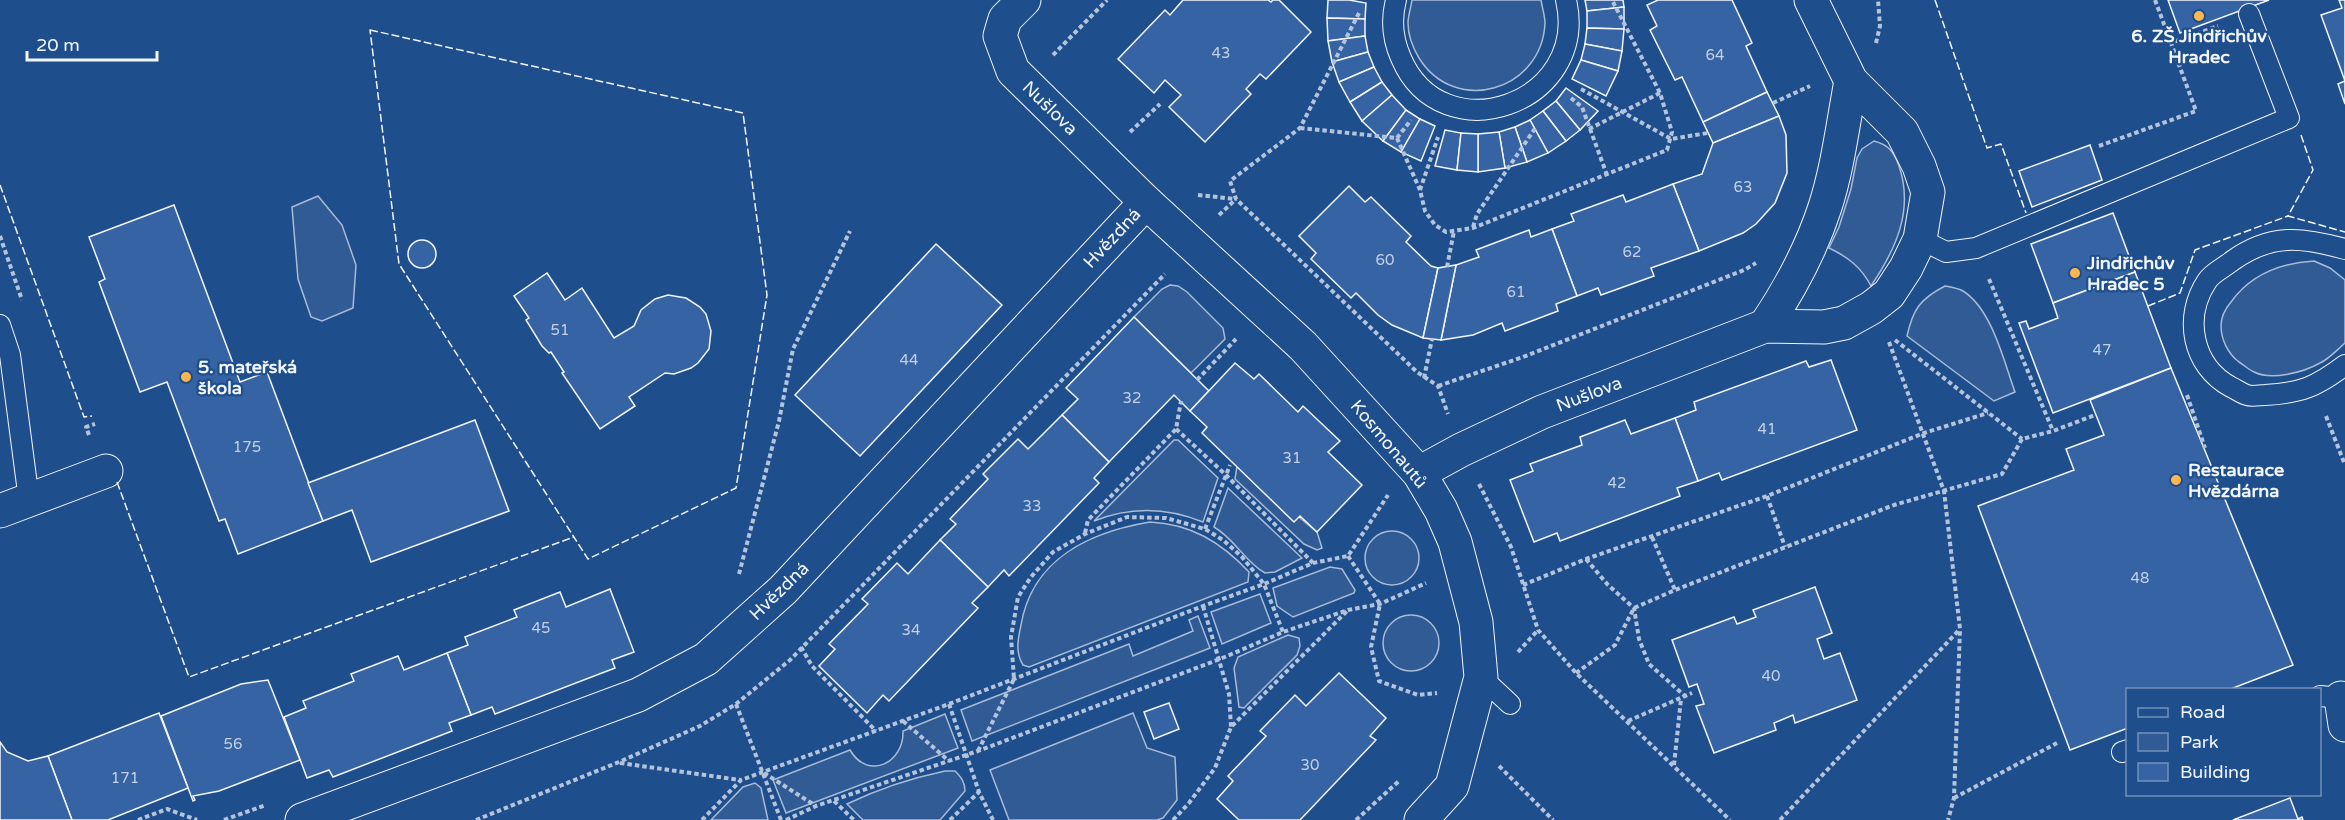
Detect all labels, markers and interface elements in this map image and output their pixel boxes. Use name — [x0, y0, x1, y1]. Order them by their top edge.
marker: 6. ZŠ Jindřichův Hradec — [2192, 9, 2206, 23]
scale bar — [27, 24, 158, 62]
place label: 6. ZŠ Jindřichův Hradec — [2131, 25, 2267, 68]
text: 20 m — [36, 34, 80, 56]
house number: 43 — [1212, 44, 1230, 62]
house number: 64 — [1706, 46, 1724, 64]
street label: Nušlova — [1018, 76, 1082, 140]
house number: 63 — [1734, 178, 1752, 196]
street label: Hvězdná — [1079, 203, 1145, 273]
house number: 62 — [1623, 243, 1641, 261]
house number: 60 — [1376, 251, 1394, 269]
place label: Jindřichův Hradec 5 — [2086, 252, 2175, 295]
marker: Jindřichův Hradec 5 — [2068, 266, 2082, 280]
house number: 61 — [1507, 283, 1525, 301]
house number: 51 — [551, 321, 569, 339]
house number: 47 — [2093, 341, 2111, 359]
house number: 44 — [900, 351, 918, 369]
place label: 5. mateřská škola — [198, 356, 297, 399]
marker: 5. mateřská škola — [179, 370, 193, 384]
street label: Nušlova — [1553, 371, 1625, 417]
house number: 32 — [1123, 389, 1141, 407]
street label: Kosmonautů — [1346, 395, 1432, 493]
house number: 41 — [1758, 420, 1776, 438]
house number: 175 — [233, 438, 261, 456]
house number: 31 — [1283, 449, 1301, 467]
place label: Restaurace Hvězdárna — [2188, 459, 2284, 502]
marker: Restaurace Hvězdárna — [2169, 473, 2183, 487]
house number: 42 — [1608, 474, 1626, 492]
house number: 33 — [1023, 497, 1041, 515]
street label: Hvězdná — [745, 557, 813, 625]
house number: 48 — [2131, 569, 2149, 587]
house number: 45 — [532, 619, 550, 637]
house number: 34 — [902, 621, 920, 639]
house number: 40 — [1762, 667, 1780, 685]
legend — [2126, 688, 2321, 796]
text: Road — [2180, 701, 2225, 723]
text: Park — [2180, 731, 2219, 753]
house number: 56 — [224, 735, 242, 753]
house number: 30 — [1301, 756, 1319, 774]
text: Building — [2180, 761, 2250, 783]
house number: 171 — [111, 769, 139, 787]

